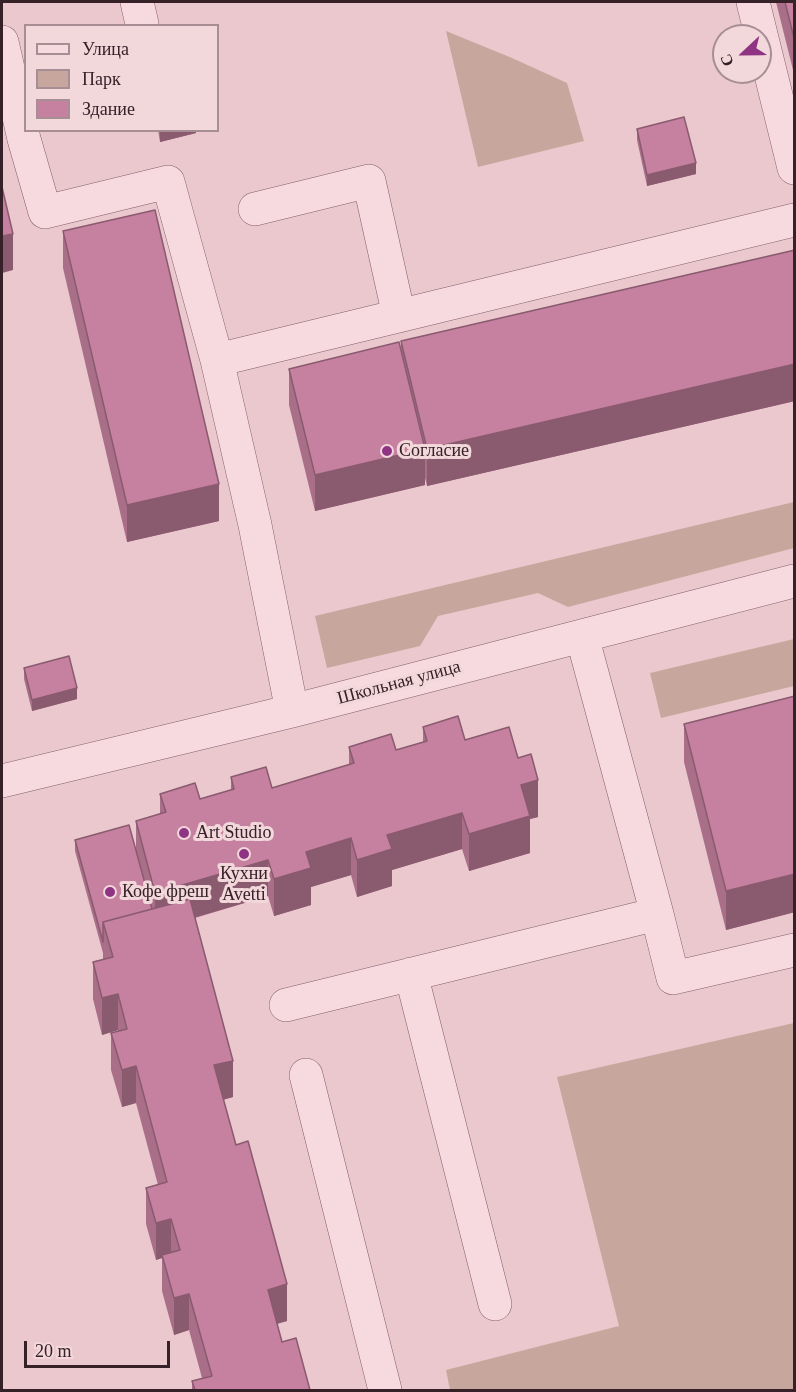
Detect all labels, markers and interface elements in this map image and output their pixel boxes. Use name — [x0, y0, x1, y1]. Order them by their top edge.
legend — [24, 24, 219, 132]
north arrow — [712, 24, 772, 84]
text: Улица — [82, 39, 129, 59]
text: С — [717, 52, 737, 69]
text: Парк — [82, 69, 121, 89]
text: Здание — [82, 99, 135, 119]
place label: Согласие — [399, 440, 469, 462]
marker: Согласие — [380, 444, 394, 458]
street label: Школьная улица — [335, 656, 463, 710]
place label: Art Studio — [196, 822, 272, 844]
marker: Art Studio — [177, 826, 191, 840]
marker: Кухни Avetti — [237, 847, 251, 861]
place label: Кухни Avetti — [220, 863, 268, 906]
place label: Кофе фреш — [122, 881, 209, 903]
marker: Кофе фреш — [103, 885, 117, 899]
scale bar — [27, 1329, 172, 1367]
text: 20 m — [35, 1341, 72, 1361]

